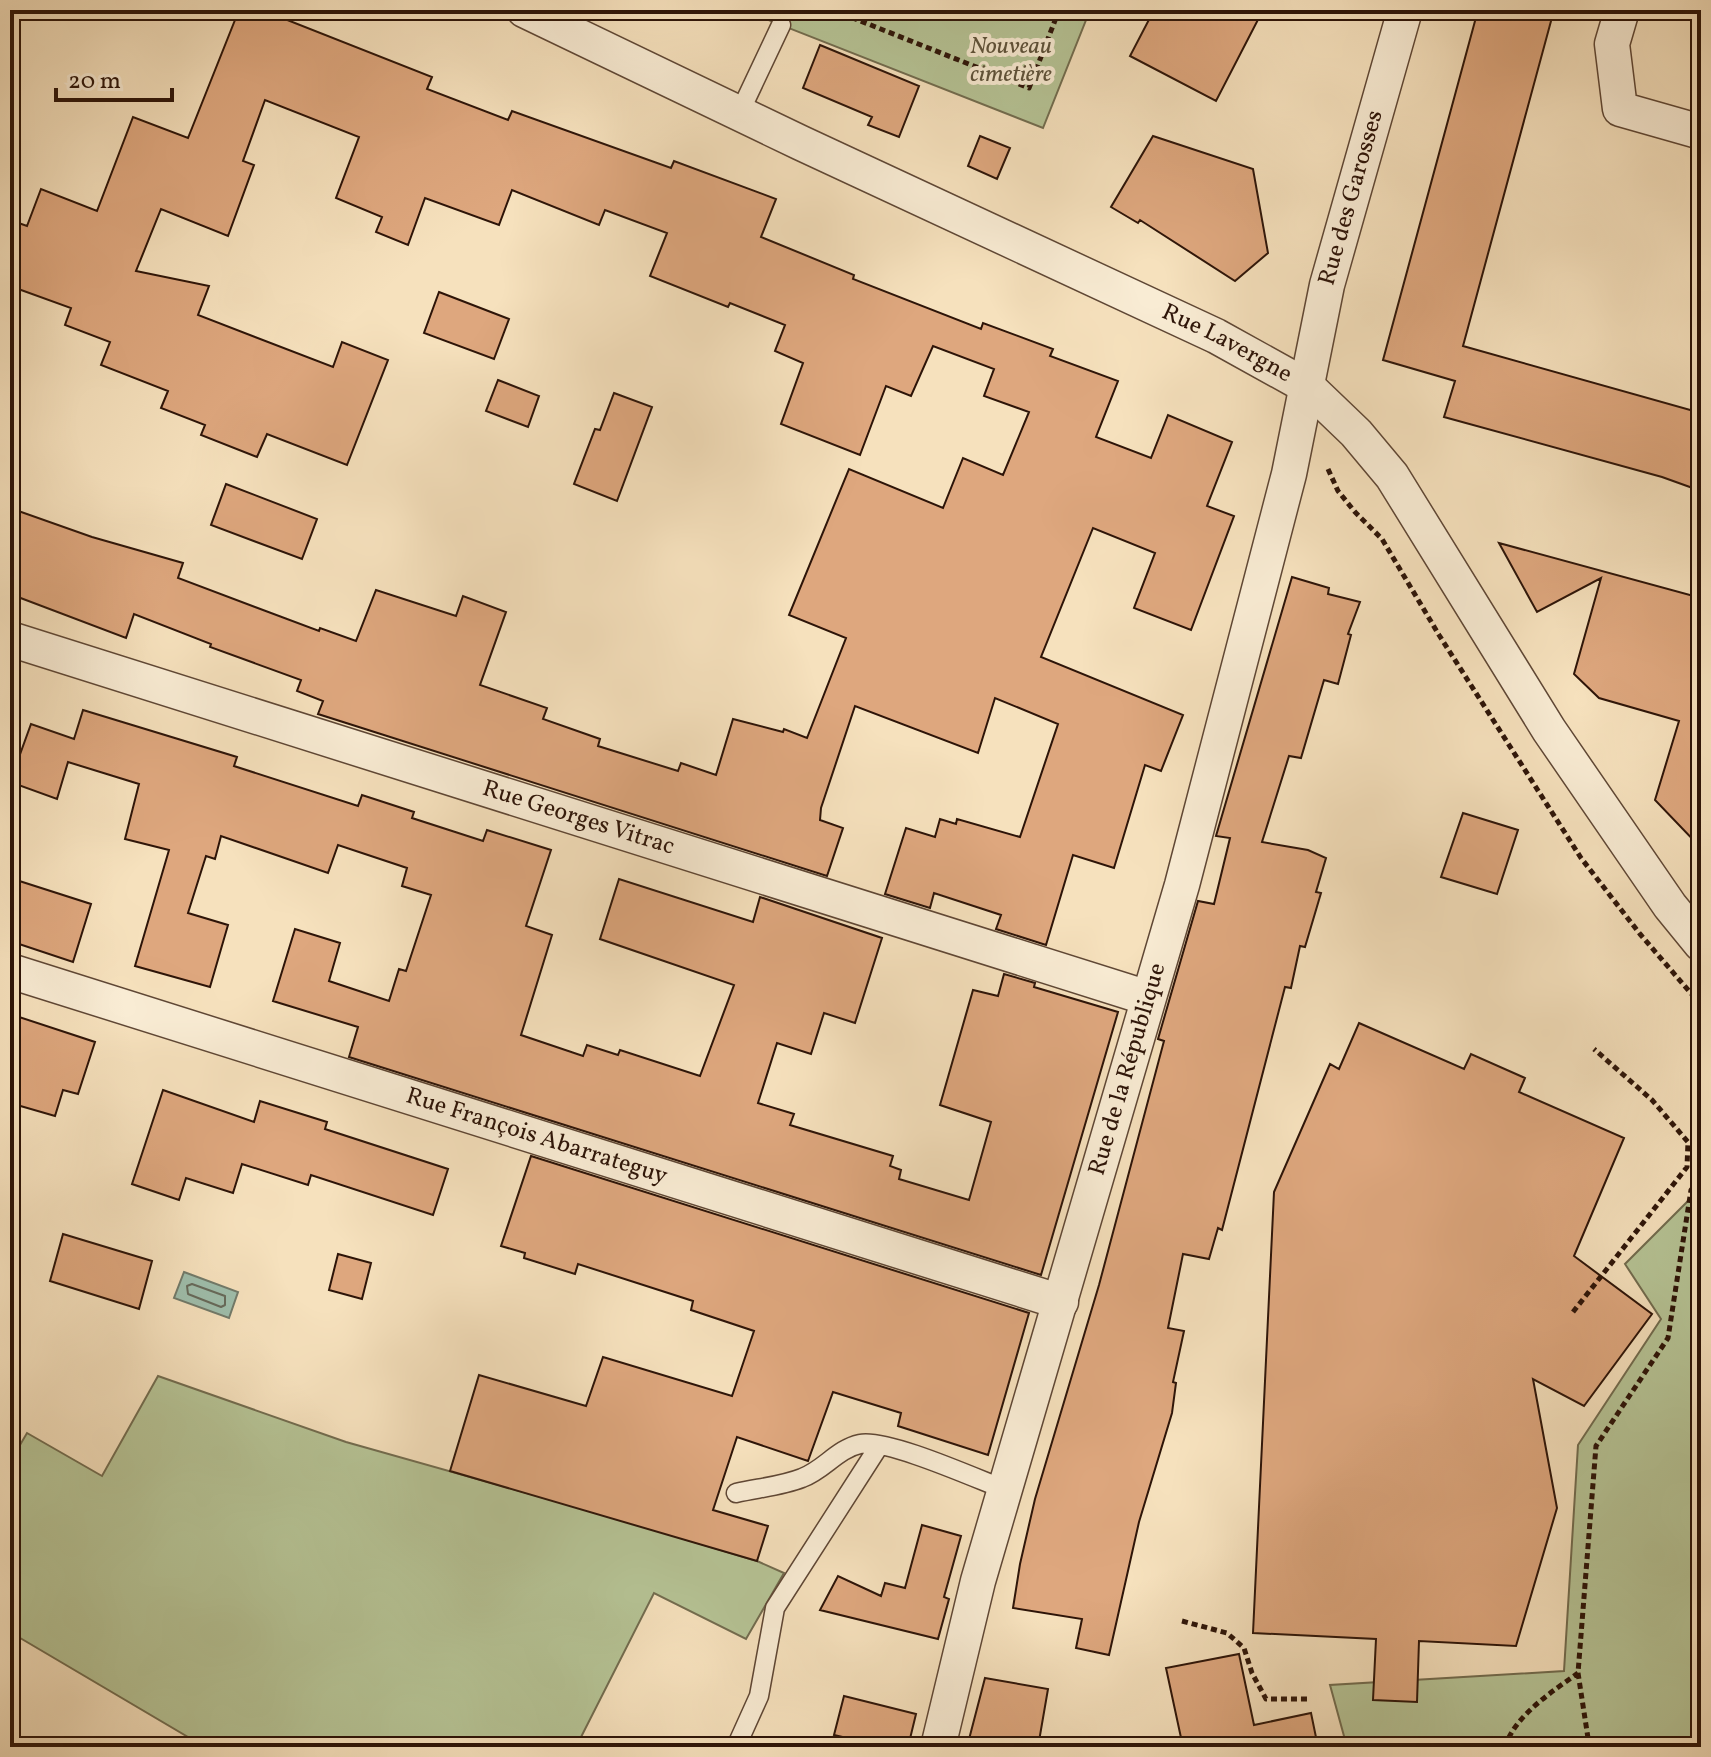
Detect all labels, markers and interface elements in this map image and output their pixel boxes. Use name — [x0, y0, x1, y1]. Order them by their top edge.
park label: Nouveau cimetière — [970, 30, 1052, 92]
scale bar — [56, 52, 172, 102]
text: 20 m — [68, 65, 121, 99]
street label: Rue des Garosses — [1311, 106, 1393, 290]
street label: Rue Lavergne — [1156, 296, 1298, 392]
street label: Rue Georges Vitrac — [478, 772, 679, 865]
street label: Rue de la République — [1081, 959, 1175, 1180]
street label: Rue François Abarrateguy — [401, 1080, 672, 1194]

